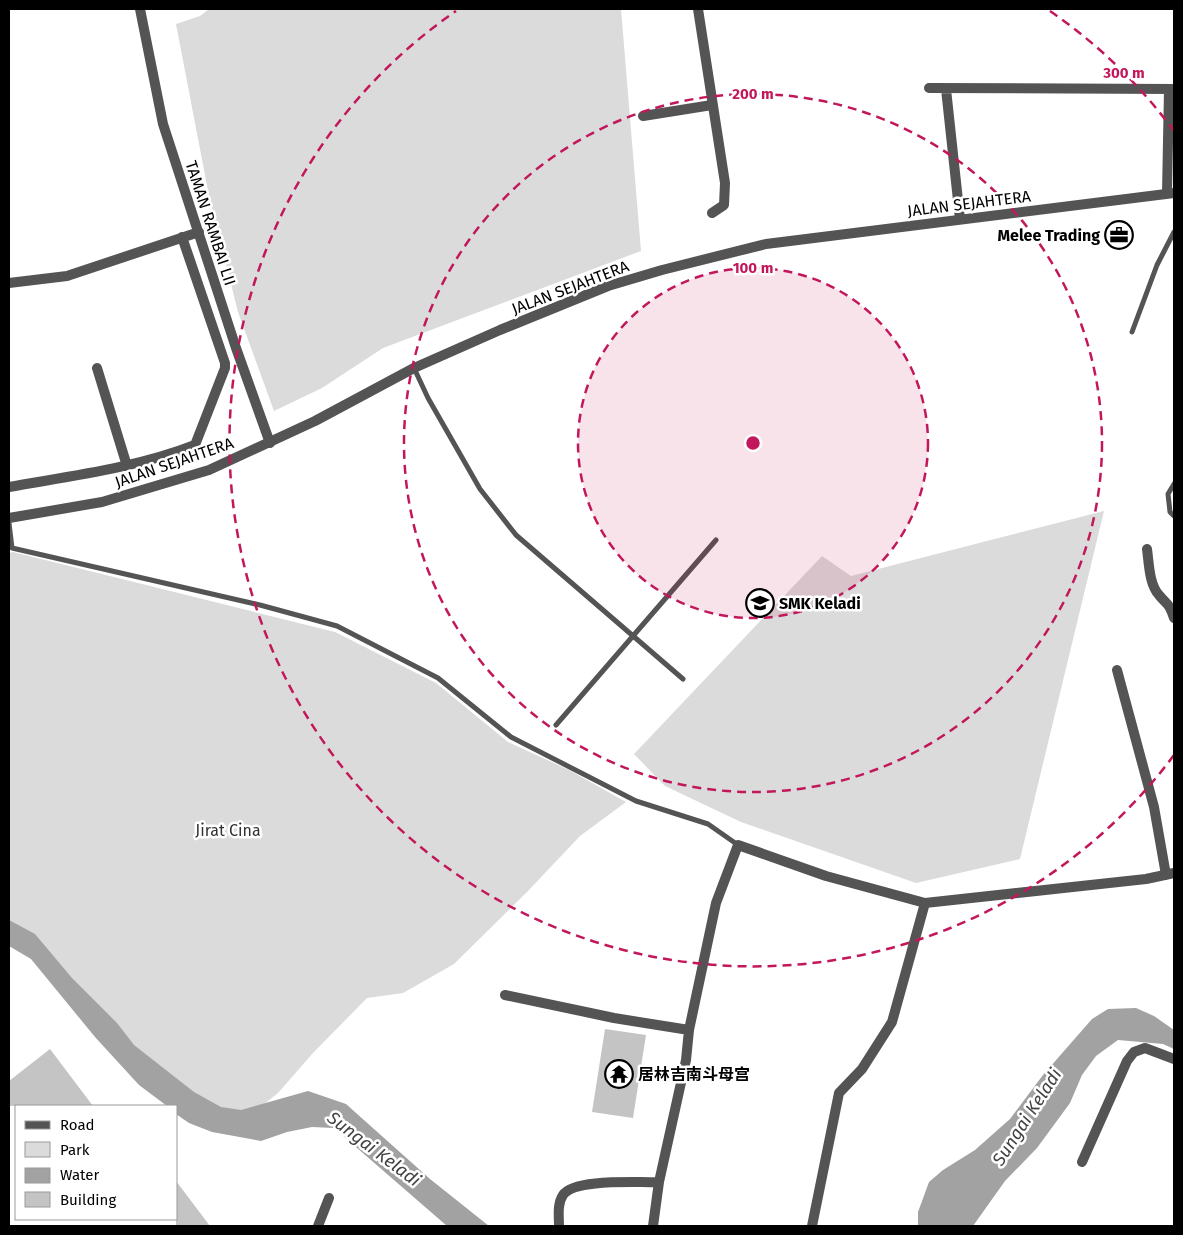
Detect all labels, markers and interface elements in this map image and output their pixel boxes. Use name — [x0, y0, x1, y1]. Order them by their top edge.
text: 300 m — [1102, 64, 1145, 82]
text: 200 m — [732, 85, 774, 103]
street label: TAMAN RAMBAI LII — [181, 158, 240, 288]
street label: JALAN SEJAHTERA — [906, 186, 1033, 220]
office icon: Melee Trading — [1104, 220, 1134, 250]
place label: Melee Trading — [998, 226, 1100, 245]
street label: JALAN SEJAHTERA — [509, 256, 632, 319]
text: 100 m — [733, 259, 773, 277]
street label: JALAN SEJAHTERA — [112, 433, 237, 492]
centre of rings — [744, 434, 762, 452]
school or university icon: SMK Keladi — [745, 588, 775, 618]
place label: SMK Keladi — [779, 594, 861, 613]
park label: Jirat Cina — [195, 821, 261, 840]
temple icon: 居林吉南斗母宫 — [604, 1059, 634, 1089]
water label: Sungai Keladi — [987, 1064, 1067, 1171]
place label: 居林吉南斗母宫 — [638, 1065, 750, 1084]
legend — [15, 1105, 178, 1220]
water label: Sungai Keladi — [322, 1106, 425, 1191]
text: Road — [60, 1116, 95, 1134]
text: Park — [60, 1141, 90, 1159]
text: Water — [60, 1166, 99, 1184]
text: Building — [60, 1191, 116, 1209]

